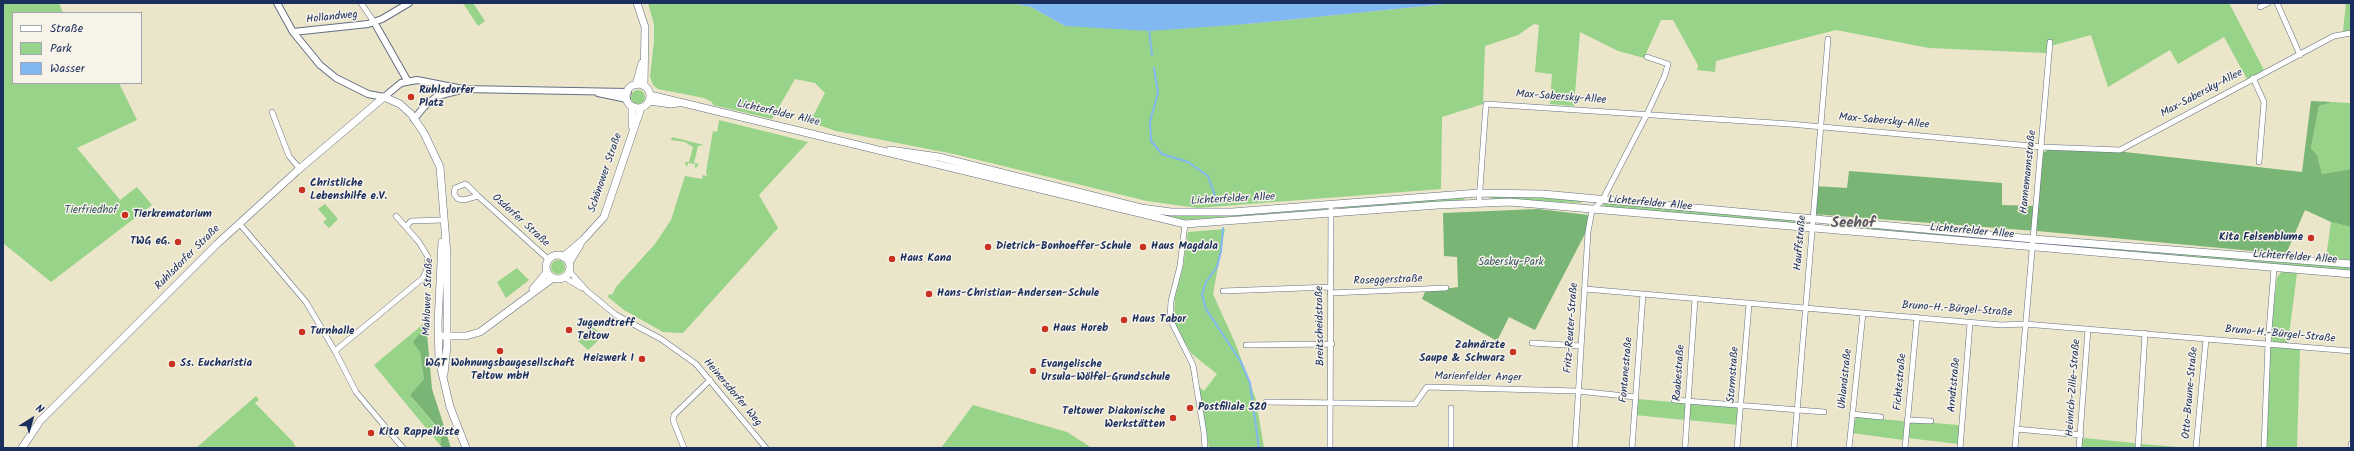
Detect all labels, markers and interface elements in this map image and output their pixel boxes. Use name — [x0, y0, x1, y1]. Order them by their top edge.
street label: Hollandweg — [306, 9, 358, 27]
legend — [12, 12, 142, 84]
text: Straße — [50, 19, 83, 38]
text: Park — [50, 39, 72, 58]
text: Wasser — [50, 59, 85, 78]
street label: Max-Sabersky-Allee — [2159, 67, 2245, 121]
place label: Ruhlsdorfer Platz — [419, 84, 474, 110]
street label: Max-Sabersky-Allee — [1515, 88, 1607, 108]
marker: Ruhlsdorfer Platz — [406, 92, 416, 102]
street label: Lichterfelder Allee — [735, 98, 821, 130]
street label: Max-Sabersky-Allee — [1838, 111, 1930, 133]
street label: Hannemannstraße — [2018, 130, 2040, 214]
street label: Schönower Straße — [586, 132, 626, 214]
place label: Christliche Lebenshilfe e.V. — [310, 177, 387, 203]
marker: Christliche Lebenshilfe e.V. — [297, 185, 307, 195]
street label: Lichterfelder Allee — [1190, 191, 1276, 209]
street label: Osdorfer Straße — [488, 192, 552, 250]
street label: Lichterfelder Allee — [1607, 194, 1693, 214]
park label: Tierfriedhof — [65, 204, 117, 218]
place label: Tierkrematorium — [133, 208, 212, 222]
marker: Tierkrematorium — [120, 210, 130, 220]
street label: Hauffstraße — [1792, 215, 1810, 271]
district label: Seehof — [1831, 215, 1875, 233]
street label: Lichterfelder Allee — [1929, 222, 2015, 242]
street label: Ruhlsdorfer Straße — [153, 223, 223, 293]
place label: Kita Felsenblume — [2219, 231, 2303, 245]
marker: Kita Felsenblume — [2306, 233, 2316, 243]
place label: TWG eG. — [130, 235, 170, 249]
marker: TWG eG. — [173, 237, 183, 247]
place label: Dietrich-Bonhoeffer-Schule — [996, 240, 1131, 254]
place label: Haus Magdala — [1151, 240, 1218, 254]
marker: Dietrich-Bonhoeffer-Schule — [983, 242, 993, 252]
marker: Haus Magdala — [1138, 242, 1148, 252]
street label: Lichterfelder Allee — [2252, 248, 2338, 268]
place label: Haus Kana — [900, 252, 951, 266]
marker: Haus Kana — [887, 254, 897, 264]
park label: Sabersky-Park — [1478, 256, 1544, 270]
street label: Mahlower Straße — [421, 258, 437, 336]
street label: Roseggerstraße — [1353, 273, 1423, 289]
street label: Fritz-Reuter-Straße — [1562, 282, 1582, 374]
street label: Breitscheidstraße — [1314, 286, 1328, 366]
place label: Hans-Christian-Andersen-Schule — [937, 287, 1099, 301]
marker: Hans-Christian-Andersen-Schule — [924, 289, 934, 299]
street label: Bruno-H.-Bürgel-Straße — [1901, 300, 2013, 320]
place label: Haus Tabor — [1132, 313, 1186, 327]
marker: Haus Tabor — [1119, 315, 1129, 325]
place label: Jugendtreff Teltow — [577, 317, 634, 343]
place label: Haus Horeb — [1053, 322, 1108, 336]
marker: Haus Horeb — [1040, 324, 1050, 334]
street label: Bruno-H.-Bürgel-Straße — [2224, 324, 2336, 346]
place label: Turnhalle — [310, 325, 354, 339]
marker: Jugendtreff Teltow — [564, 325, 574, 335]
marker: Turnhalle — [297, 327, 307, 337]
street label: Fontanestraße — [1618, 337, 1636, 403]
place label: Zahnärzte Saupe & Schwarz — [1419, 339, 1505, 365]
street label: Heinrich-Zille-Straße — [2064, 339, 2084, 437]
street label: Raabestraße — [1671, 344, 1689, 402]
marker: WGT Wohnungsbaugesellschaft Teltow mbH — [495, 346, 505, 356]
street label: Stormstraße — [1725, 346, 1743, 404]
street label: Otto-Braune-Straße — [2180, 346, 2202, 440]
marker: Zahnärzte Saupe & Schwarz — [1508, 347, 1518, 357]
street label: Uhlandstraße — [1836, 348, 1856, 410]
place label: Heizwerk I — [583, 352, 634, 366]
street label: Fichtestraße — [1892, 353, 1910, 411]
marker: Heizwerk I — [637, 354, 647, 364]
place label: Ss. Eucharistia — [180, 357, 252, 371]
place label: WGT Wohnungsbaugesellschaft Teltow mbH — [425, 357, 575, 383]
street label: Heinersdorfer Weg — [700, 357, 764, 429]
street label: Arndtstraße — [1946, 357, 1964, 413]
place label: Evangelische Ursula-Wölfel-Grundschule — [1041, 358, 1170, 384]
marker: Ss. Eucharistia — [167, 359, 177, 369]
marker: Evangelische Ursula-Wölfel-Grundschule — [1028, 366, 1038, 376]
street label: Marienfelder Anger — [1434, 371, 1522, 385]
north arrow — [12, 399, 52, 439]
text: N — [31, 400, 47, 419]
place label: Postfiliale 520 — [1198, 401, 1266, 415]
marker: Postfiliale 520 — [1185, 403, 1195, 413]
place label: Teltower Diakonische Werkstätten — [1062, 405, 1165, 431]
marker: Teltower Diakonische Werkstätten — [1168, 413, 1178, 423]
place label: Kita Rappelkiste — [379, 426, 459, 440]
marker: Kita Rappelkiste — [366, 428, 376, 438]

